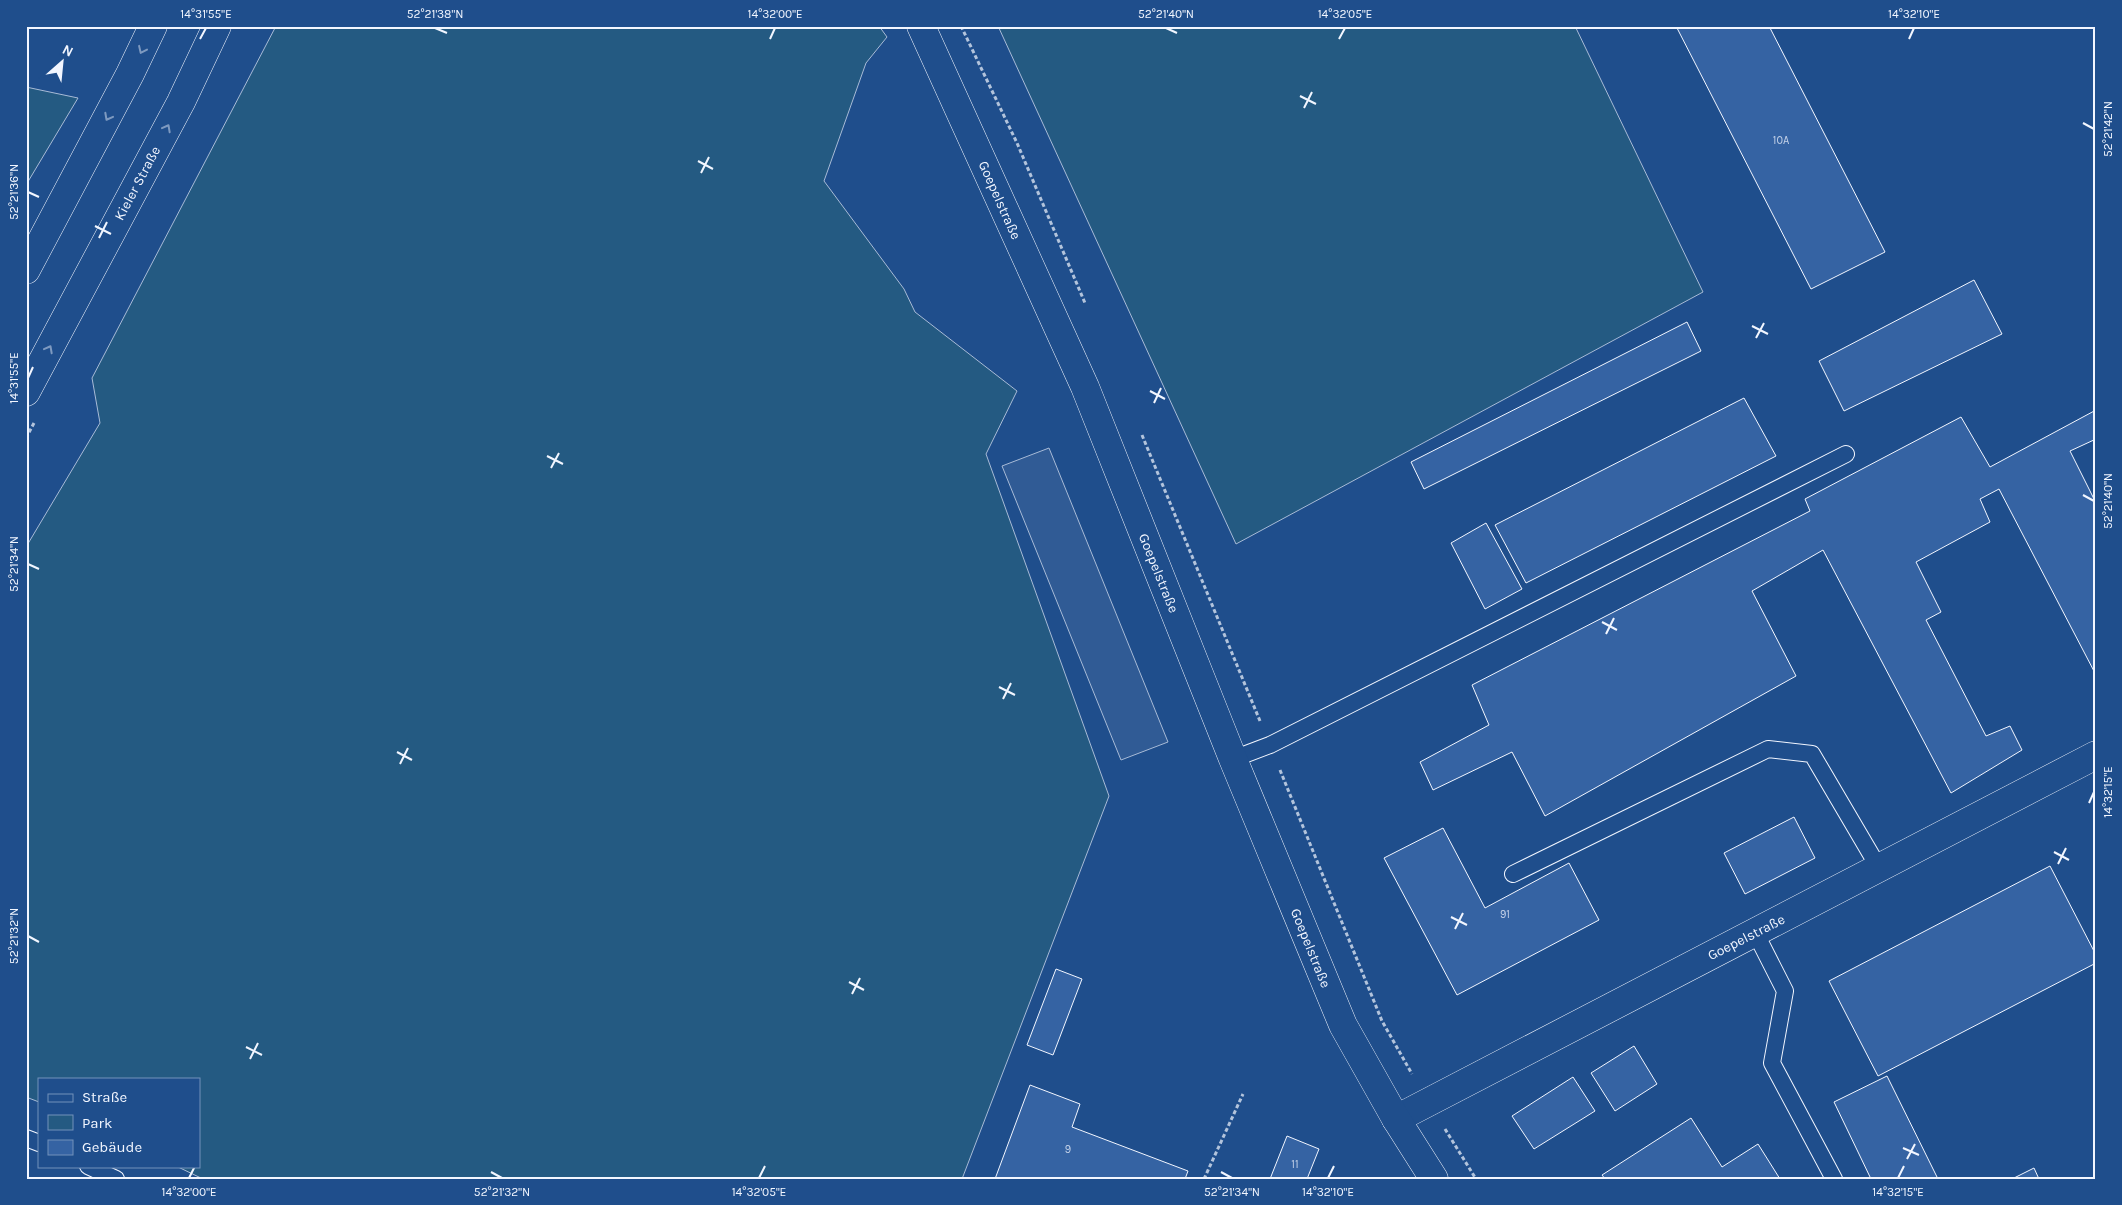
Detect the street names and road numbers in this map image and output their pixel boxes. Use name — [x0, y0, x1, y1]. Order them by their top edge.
street label: Kieler Straße — [111, 143, 164, 223]
street label: Goepelstraße — [975, 158, 1024, 242]
street label: Goepelstraße — [1135, 531, 1182, 615]
street label: Goepelstraße — [1287, 906, 1334, 990]
street label: Goepelstraße — [1705, 911, 1788, 964]

